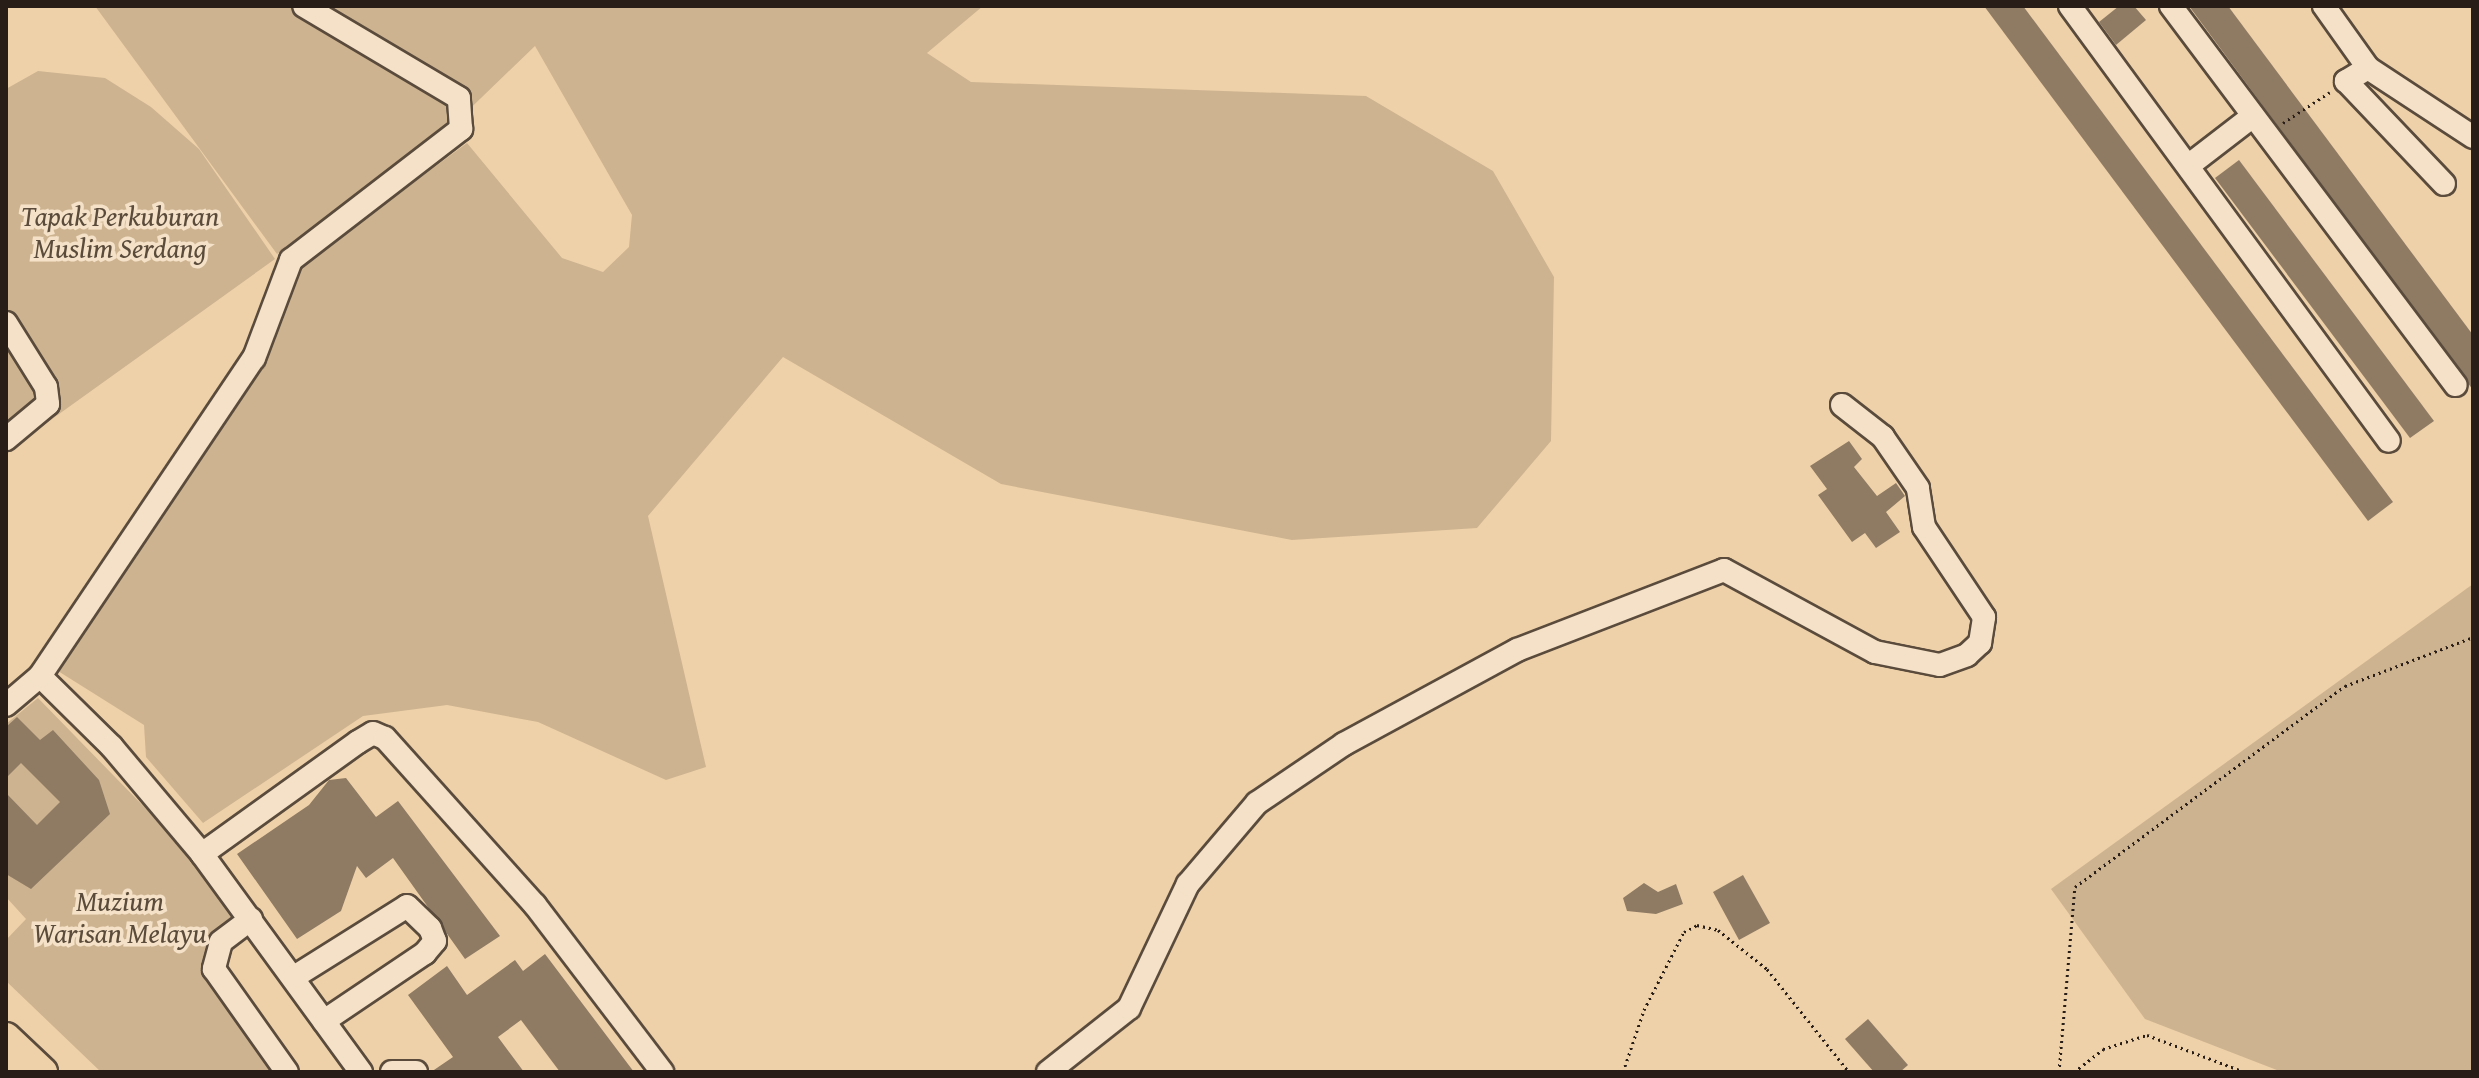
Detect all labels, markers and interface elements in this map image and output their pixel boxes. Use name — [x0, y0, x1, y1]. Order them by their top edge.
park label: Tapak Perkuburan Muslim Serdang — [21, 199, 219, 265]
park label: Muzium Warisan Melayu — [33, 884, 207, 950]

